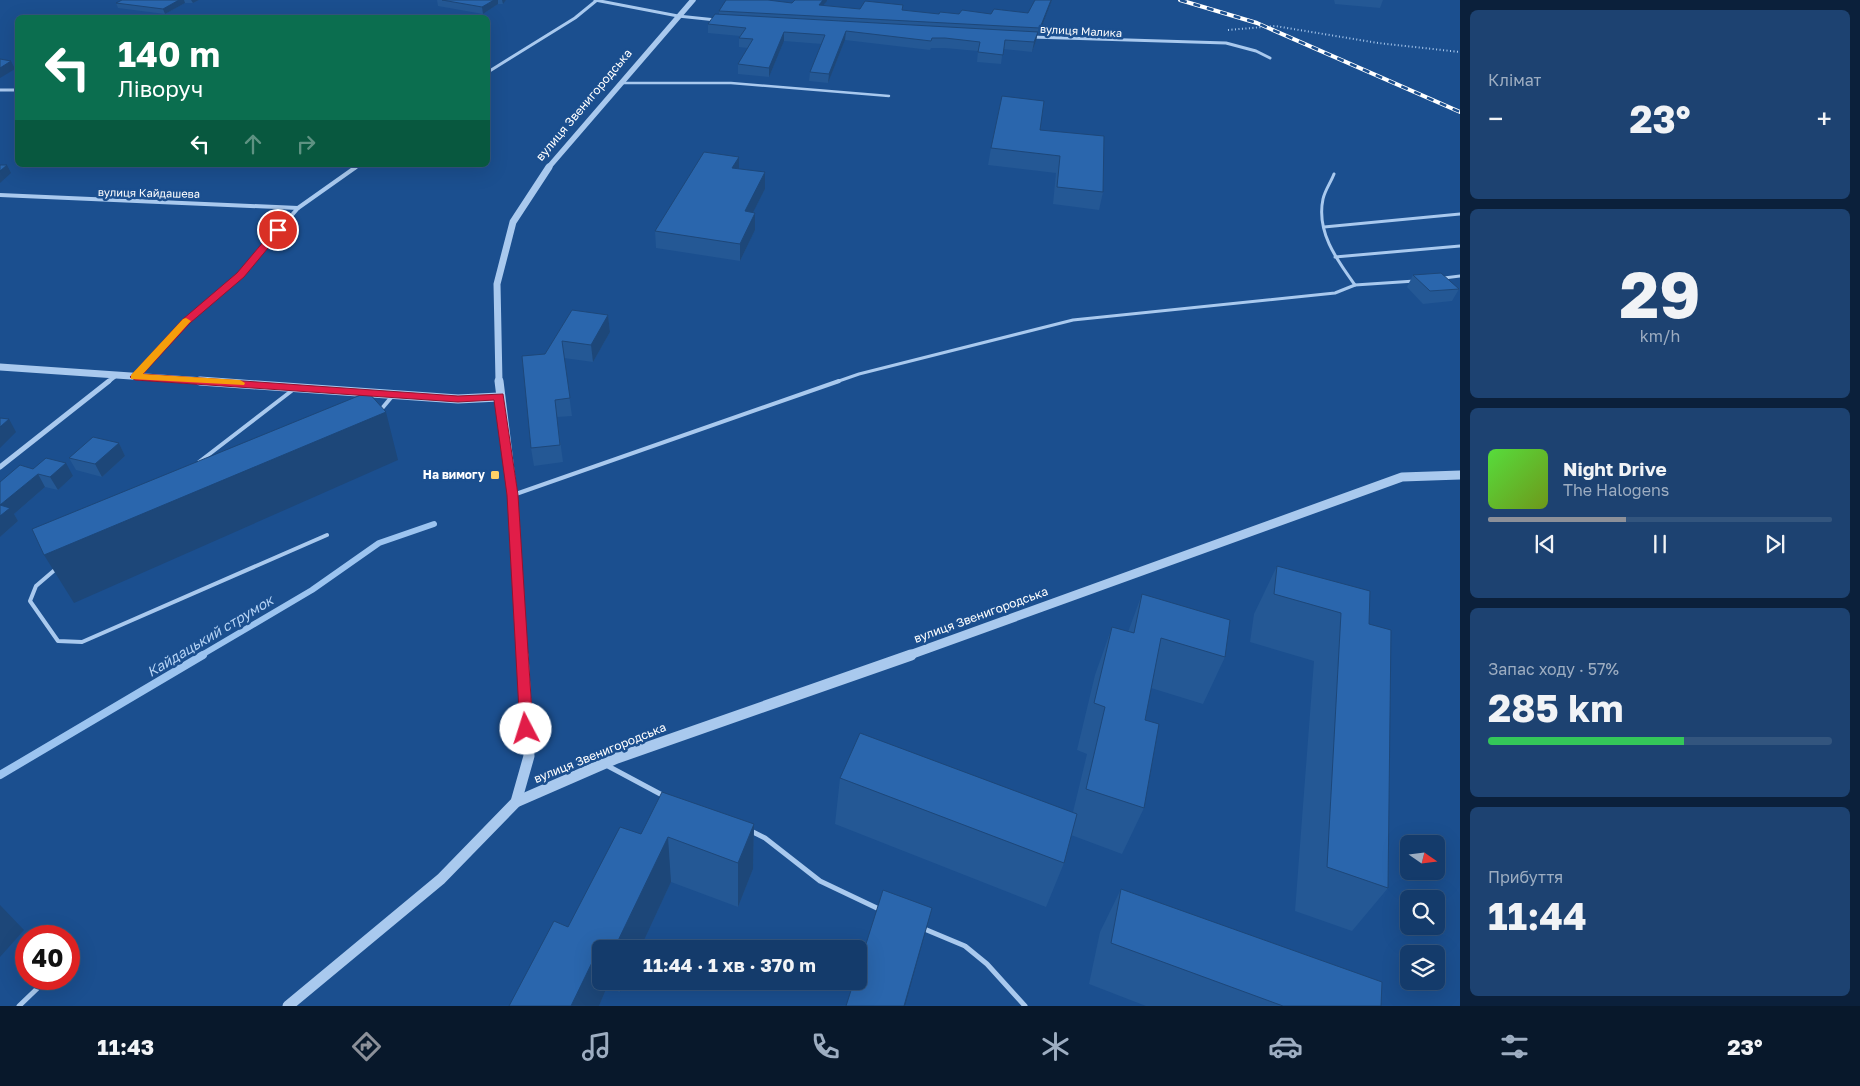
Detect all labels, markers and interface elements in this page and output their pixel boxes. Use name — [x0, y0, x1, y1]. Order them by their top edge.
street label: вулиця Малика — [1040, 22, 1122, 39]
text: 140 m — [118, 33, 220, 75]
icon: left — [35, 35, 100, 100]
street label: вулиця Звенигородська — [532, 46, 635, 164]
text: Клімат — [1488, 70, 1541, 90]
text: Ліворуч — [118, 75, 203, 102]
text: 23° — [1629, 96, 1691, 141]
text: − — [1488, 102, 1503, 135]
text: + — [1817, 102, 1832, 135]
icon: left — [186, 130, 214, 158]
icon: ahead — [239, 130, 267, 158]
icon: right — [292, 130, 320, 158]
street label: вулиця Кайдашева — [98, 185, 200, 200]
pin — [257, 209, 299, 251]
icon: arrive — [264, 216, 292, 244]
text: 29 — [1620, 254, 1700, 332]
text: km/h — [1640, 326, 1680, 346]
text: Night Drive — [1563, 457, 1667, 480]
place label: На вимогу — [423, 467, 486, 482]
marker: На вимогу — [489, 469, 501, 481]
text: The Halogens — [1563, 480, 1669, 500]
icon: previous — [1531, 530, 1559, 558]
icon: pause — [1646, 530, 1674, 558]
icon: next — [1761, 530, 1789, 558]
street label: вулиця Звенигородська — [912, 583, 1050, 646]
water label: Кайдацький струмок — [143, 590, 278, 680]
text: Запас ходу · 57% — [1488, 659, 1619, 679]
text: 285 km — [1488, 685, 1623, 730]
position arrow — [499, 702, 551, 754]
street label: вулиця Звенигородська — [531, 719, 668, 786]
north arrow — [1400, 835, 1445, 880]
map controls — [1400, 835, 1445, 990]
text: Прибуття — [1488, 867, 1563, 887]
button: search — [1400, 890, 1445, 935]
text: 11:44 — [1488, 893, 1587, 938]
speed limit sign: 40 — [15, 925, 80, 990]
button: layers — [1400, 945, 1445, 990]
text: 11:44 · 1 хв · 370 m — [643, 953, 816, 976]
icon: directions — [349, 1029, 384, 1064]
icon: music — [579, 1029, 614, 1064]
icon: phone — [808, 1029, 843, 1064]
icon: climate — [1038, 1029, 1073, 1064]
icon: car — [1268, 1029, 1303, 1064]
icon: filters — [1497, 1029, 1532, 1064]
text: 11:43 — [97, 1033, 154, 1060]
text: 23° — [1727, 1033, 1763, 1060]

